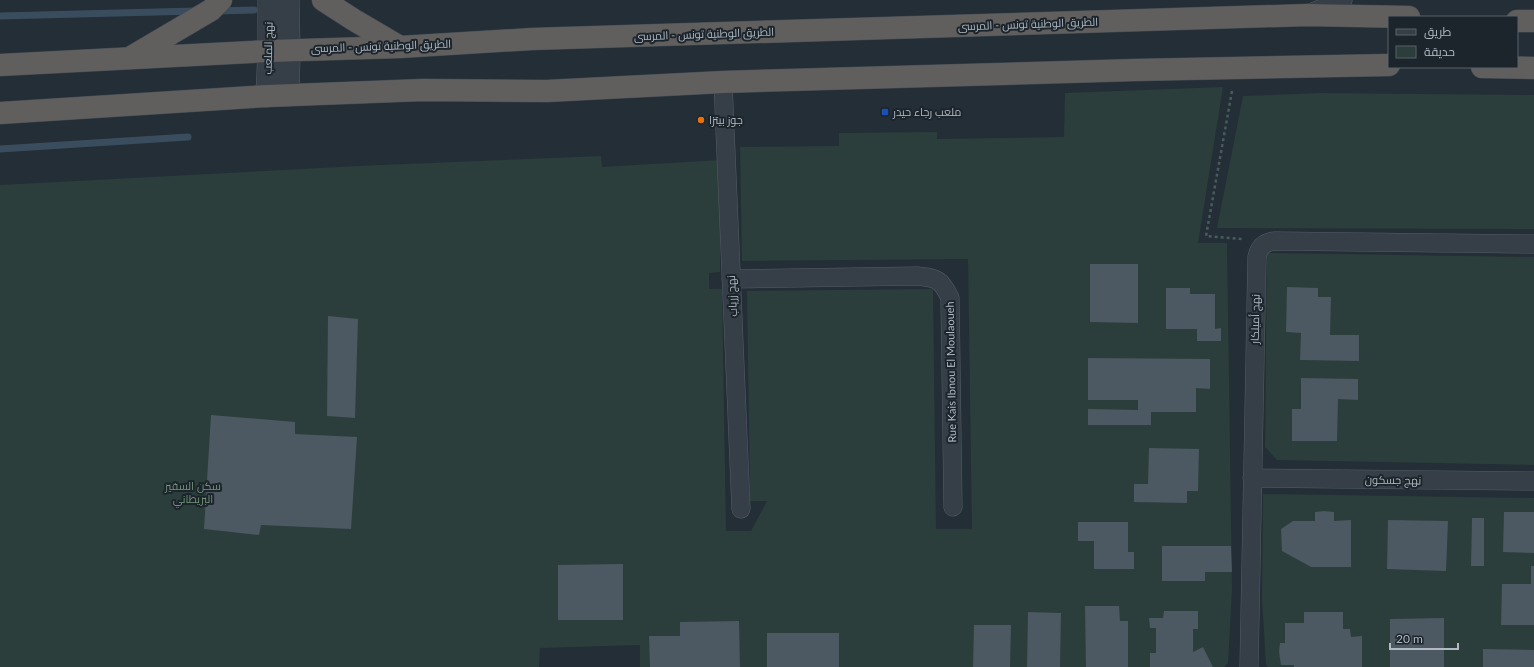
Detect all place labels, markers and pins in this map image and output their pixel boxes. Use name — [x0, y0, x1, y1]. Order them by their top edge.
place label: ملعب رجاء حيدر — [892, 105, 961, 119]
marker: ملعب رجاء حيدر — [880, 107, 890, 117]
place label: جوز بيتزا — [709, 113, 743, 127]
marker: جوز بيتزا — [696, 115, 706, 125]

